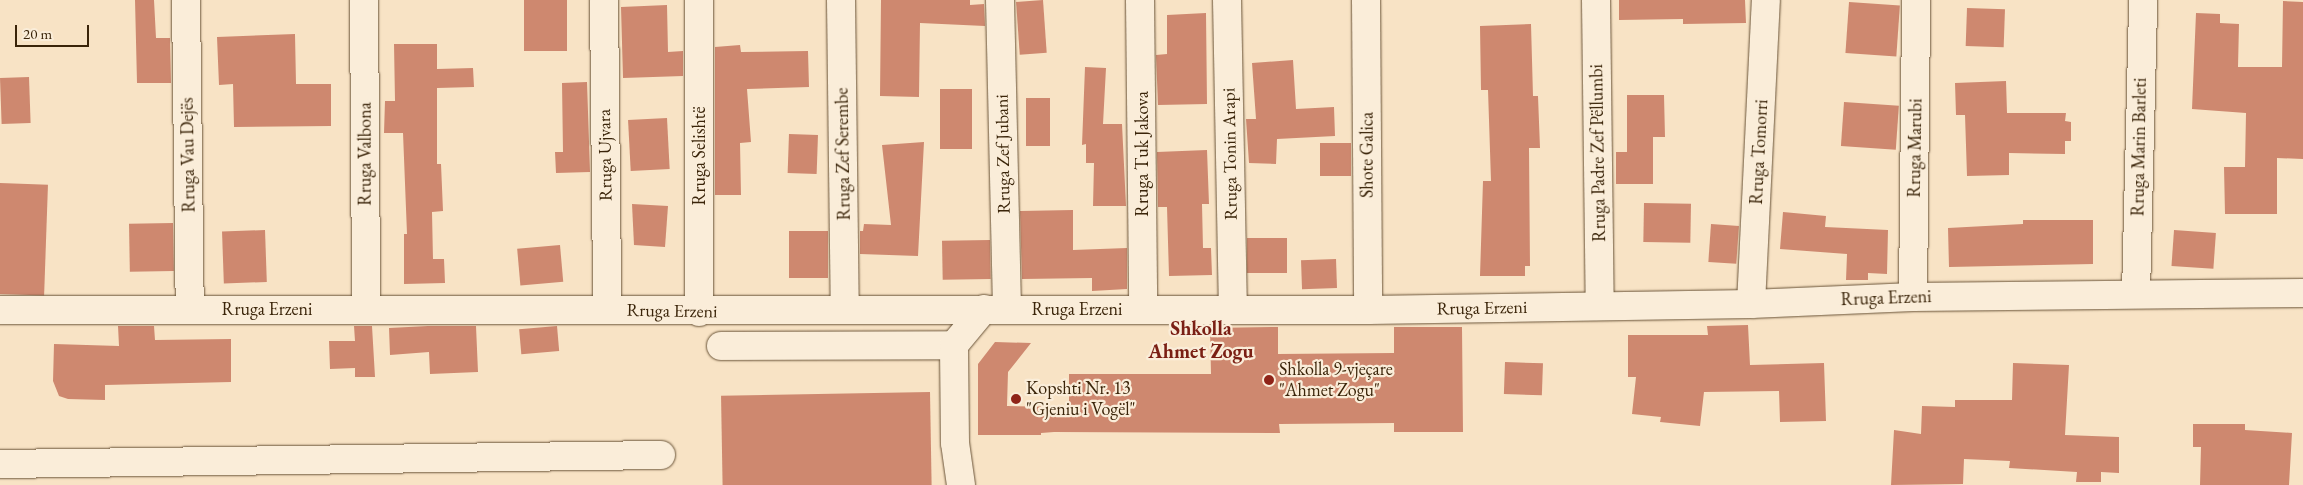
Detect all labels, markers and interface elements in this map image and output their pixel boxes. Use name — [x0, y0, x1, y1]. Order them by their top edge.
scale bar — [18, 15, 91, 47]
text: 20 m — [23, 24, 52, 43]
street label: Rruga Padre Zef Pëllumbi — [1586, 64, 1610, 242]
street label: Rruga Marin Barleti — [2127, 77, 2151, 217]
street label: Rruga Zef Serembe — [831, 87, 855, 221]
street label: Rruga Tonin Arapi — [1218, 88, 1242, 220]
street label: Rruga Tuk Jakova — [1131, 91, 1153, 217]
street label: Rruga Zef Jubani — [991, 94, 1015, 214]
street label: Rruga Vau Dejës — [176, 97, 200, 213]
street label: Rruga Marubi — [1903, 98, 1927, 198]
street label: Rruga Tomorri — [1745, 99, 1773, 205]
street label: Rruga Valbona — [354, 102, 376, 206]
street label: Rruga Selishtë — [688, 107, 710, 205]
street label: Rruga Ujvara — [593, 109, 617, 201]
street label: Shote Galica — [1356, 112, 1378, 198]
street label: Rruga Erzeni — [1840, 286, 1932, 310]
street label: Rruga Erzeni — [1436, 296, 1528, 320]
street label: Rruga Erzeni — [222, 298, 312, 320]
street label: Rruga Erzeni — [1032, 298, 1122, 320]
street label: Rruga Erzeni — [626, 299, 718, 323]
district label: Shkolla Ahmet Zogu — [1148, 316, 1254, 363]
place label: Shkolla 9-vjeçare "Ahmet Zogu" — [1279, 359, 1393, 402]
marker: Shkolla 9-vjeçare "Ahmet Zogu" — [1263, 374, 1275, 386]
place label: Kopshti Nr. 13 "Gjeniu i Vogël" — [1026, 378, 1135, 420]
marker: Kopshti Nr. 13 "Gjeniu i Vogël" — [1010, 393, 1022, 405]

